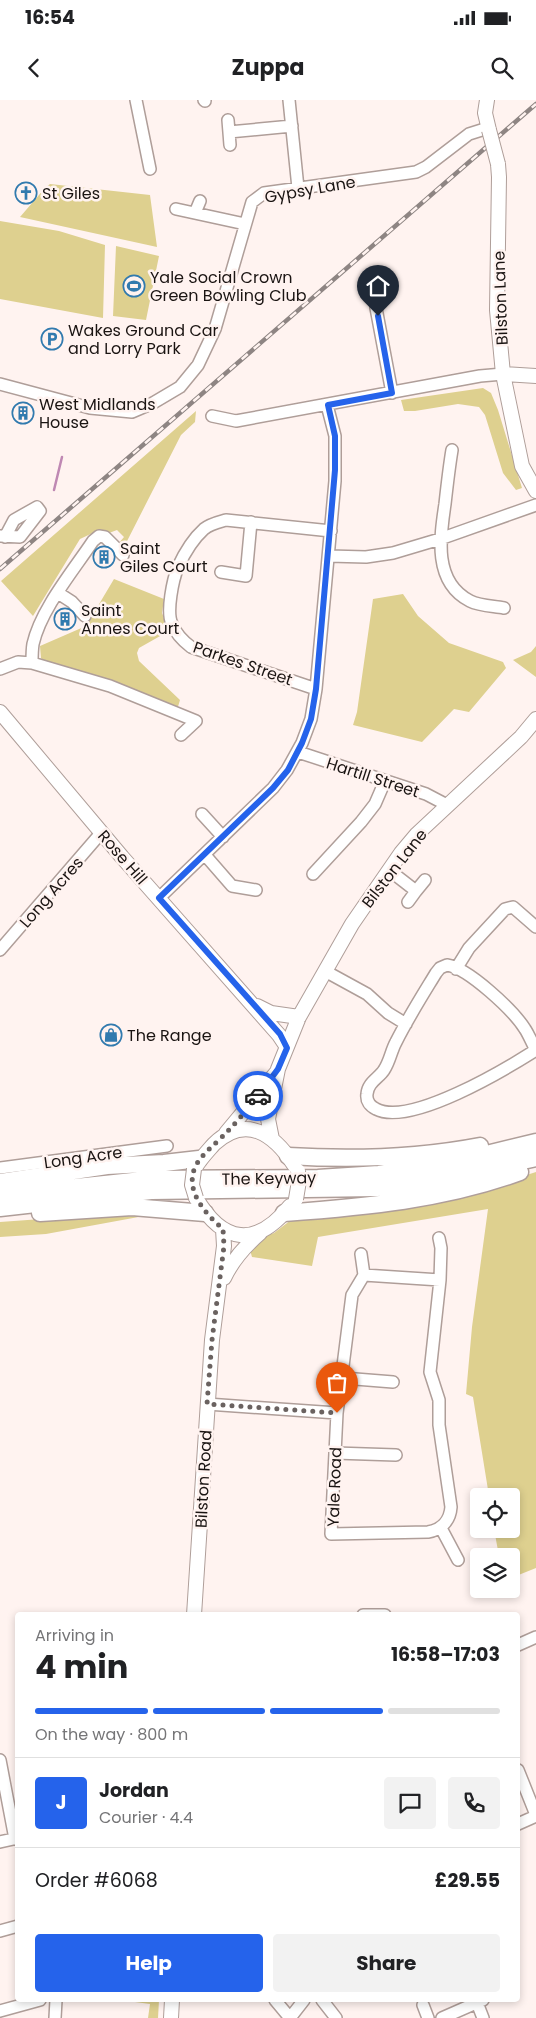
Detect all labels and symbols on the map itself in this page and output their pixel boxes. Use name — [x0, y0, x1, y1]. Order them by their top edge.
street label: Gypsy Lane — [263, 170, 357, 209]
church icon: St Giles — [14, 181, 38, 205]
place label: St Giles — [42, 182, 100, 205]
street label: Bilston Lane — [487, 250, 514, 346]
pin — [357, 265, 399, 316]
place label: Yale Social Crown Green Bowling Club — [150, 266, 307, 307]
sports icon: Yale Social Crown Green Bowling Club — [122, 274, 146, 298]
place label: Wakes Ground Car and Lorry Park — [68, 319, 219, 360]
parking icon: Wakes Ground Car and Lorry Park — [40, 327, 64, 351]
place label: West Midlands House — [39, 393, 156, 434]
building icon: West Midlands House — [11, 401, 35, 425]
place label: Saint Giles Court — [120, 537, 208, 578]
building icon: Saint Giles Court — [92, 545, 116, 569]
place label: Saint Annes Court — [81, 599, 180, 640]
building icon: Saint Annes Court — [53, 607, 77, 631]
street label: Parkes Street — [190, 636, 296, 691]
street label: Hartill Street — [323, 752, 423, 803]
street label: Bilston Lane — [356, 824, 433, 913]
street label: Rose Hill — [92, 825, 153, 890]
street label: Long Acres — [14, 852, 89, 933]
shop icon: The Range — [99, 1023, 123, 1047]
place label: The Range — [127, 1024, 212, 1047]
courier — [233, 1071, 283, 1121]
street label: Long Acre — [42, 1141, 124, 1174]
street label: The Keyway — [222, 1166, 316, 1191]
pin — [316, 1362, 358, 1413]
street label: Bilston Road — [189, 1429, 218, 1529]
street label: Yale Road — [322, 1447, 347, 1527]

